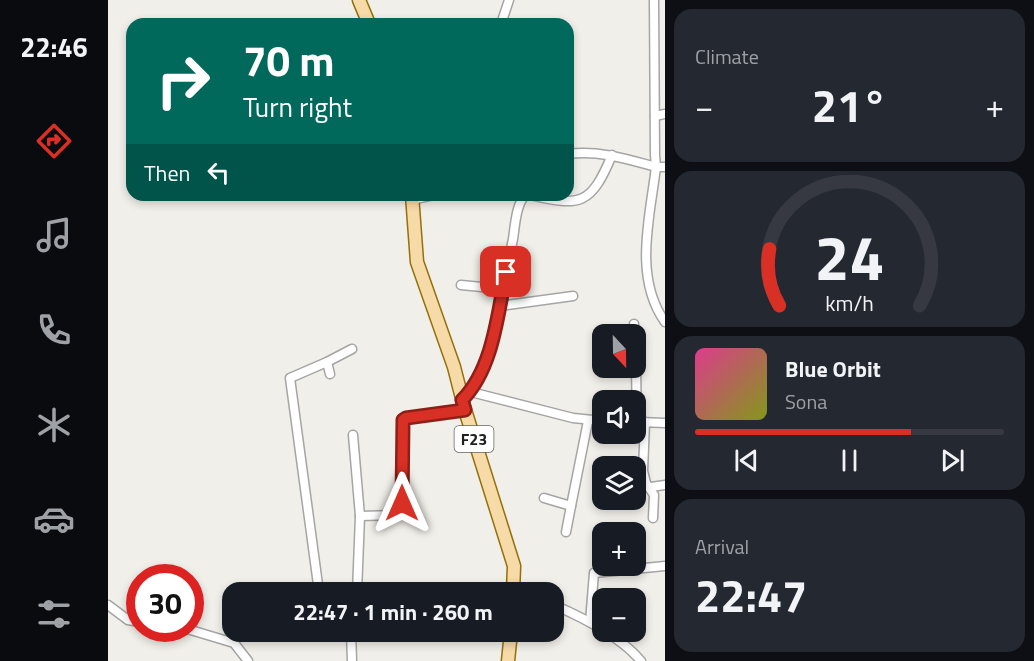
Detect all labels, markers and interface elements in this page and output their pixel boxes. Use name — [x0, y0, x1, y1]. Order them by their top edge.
text: 22:46 — [20, 26, 88, 67]
text: 70 m — [243, 28, 335, 92]
text: Climate — [695, 41, 759, 72]
icon: right — [144, 42, 222, 120]
text: 21° — [812, 71, 887, 139]
text: − — [695, 81, 713, 131]
text: + — [986, 81, 1004, 131]
text: Turn right — [243, 86, 352, 127]
icon: directions — [33, 120, 75, 162]
text: Then — [144, 156, 190, 190]
icon: left — [202, 156, 235, 189]
text: 24 — [815, 210, 884, 305]
icon: music — [33, 214, 75, 256]
pin — [480, 246, 531, 297]
icon: arrive — [489, 255, 522, 288]
text: km/h — [825, 288, 874, 320]
icon: phone — [33, 309, 75, 351]
north arrow — [592, 324, 646, 378]
map controls — [592, 324, 646, 642]
text: Blue Orbit — [785, 352, 881, 386]
text: Sona — [785, 386, 827, 417]
button: sound — [592, 390, 646, 444]
icon: climate — [33, 404, 75, 446]
road number: F23 — [454, 426, 494, 452]
icon: previous — [730, 444, 763, 477]
icon: pause — [833, 444, 866, 477]
icon: next — [936, 444, 969, 477]
button: layers — [592, 456, 646, 510]
position arrow — [370, 471, 434, 535]
icon: car — [33, 498, 75, 540]
button: + — [592, 522, 646, 576]
text: Arrival — [695, 531, 749, 562]
text: 22:47 — [695, 561, 807, 629]
speed limit sign: 30 — [126, 564, 204, 642]
button: − — [592, 588, 646, 642]
icon: filters — [33, 593, 75, 635]
text: 22:47 · 1 min · 260 m — [293, 595, 493, 629]

